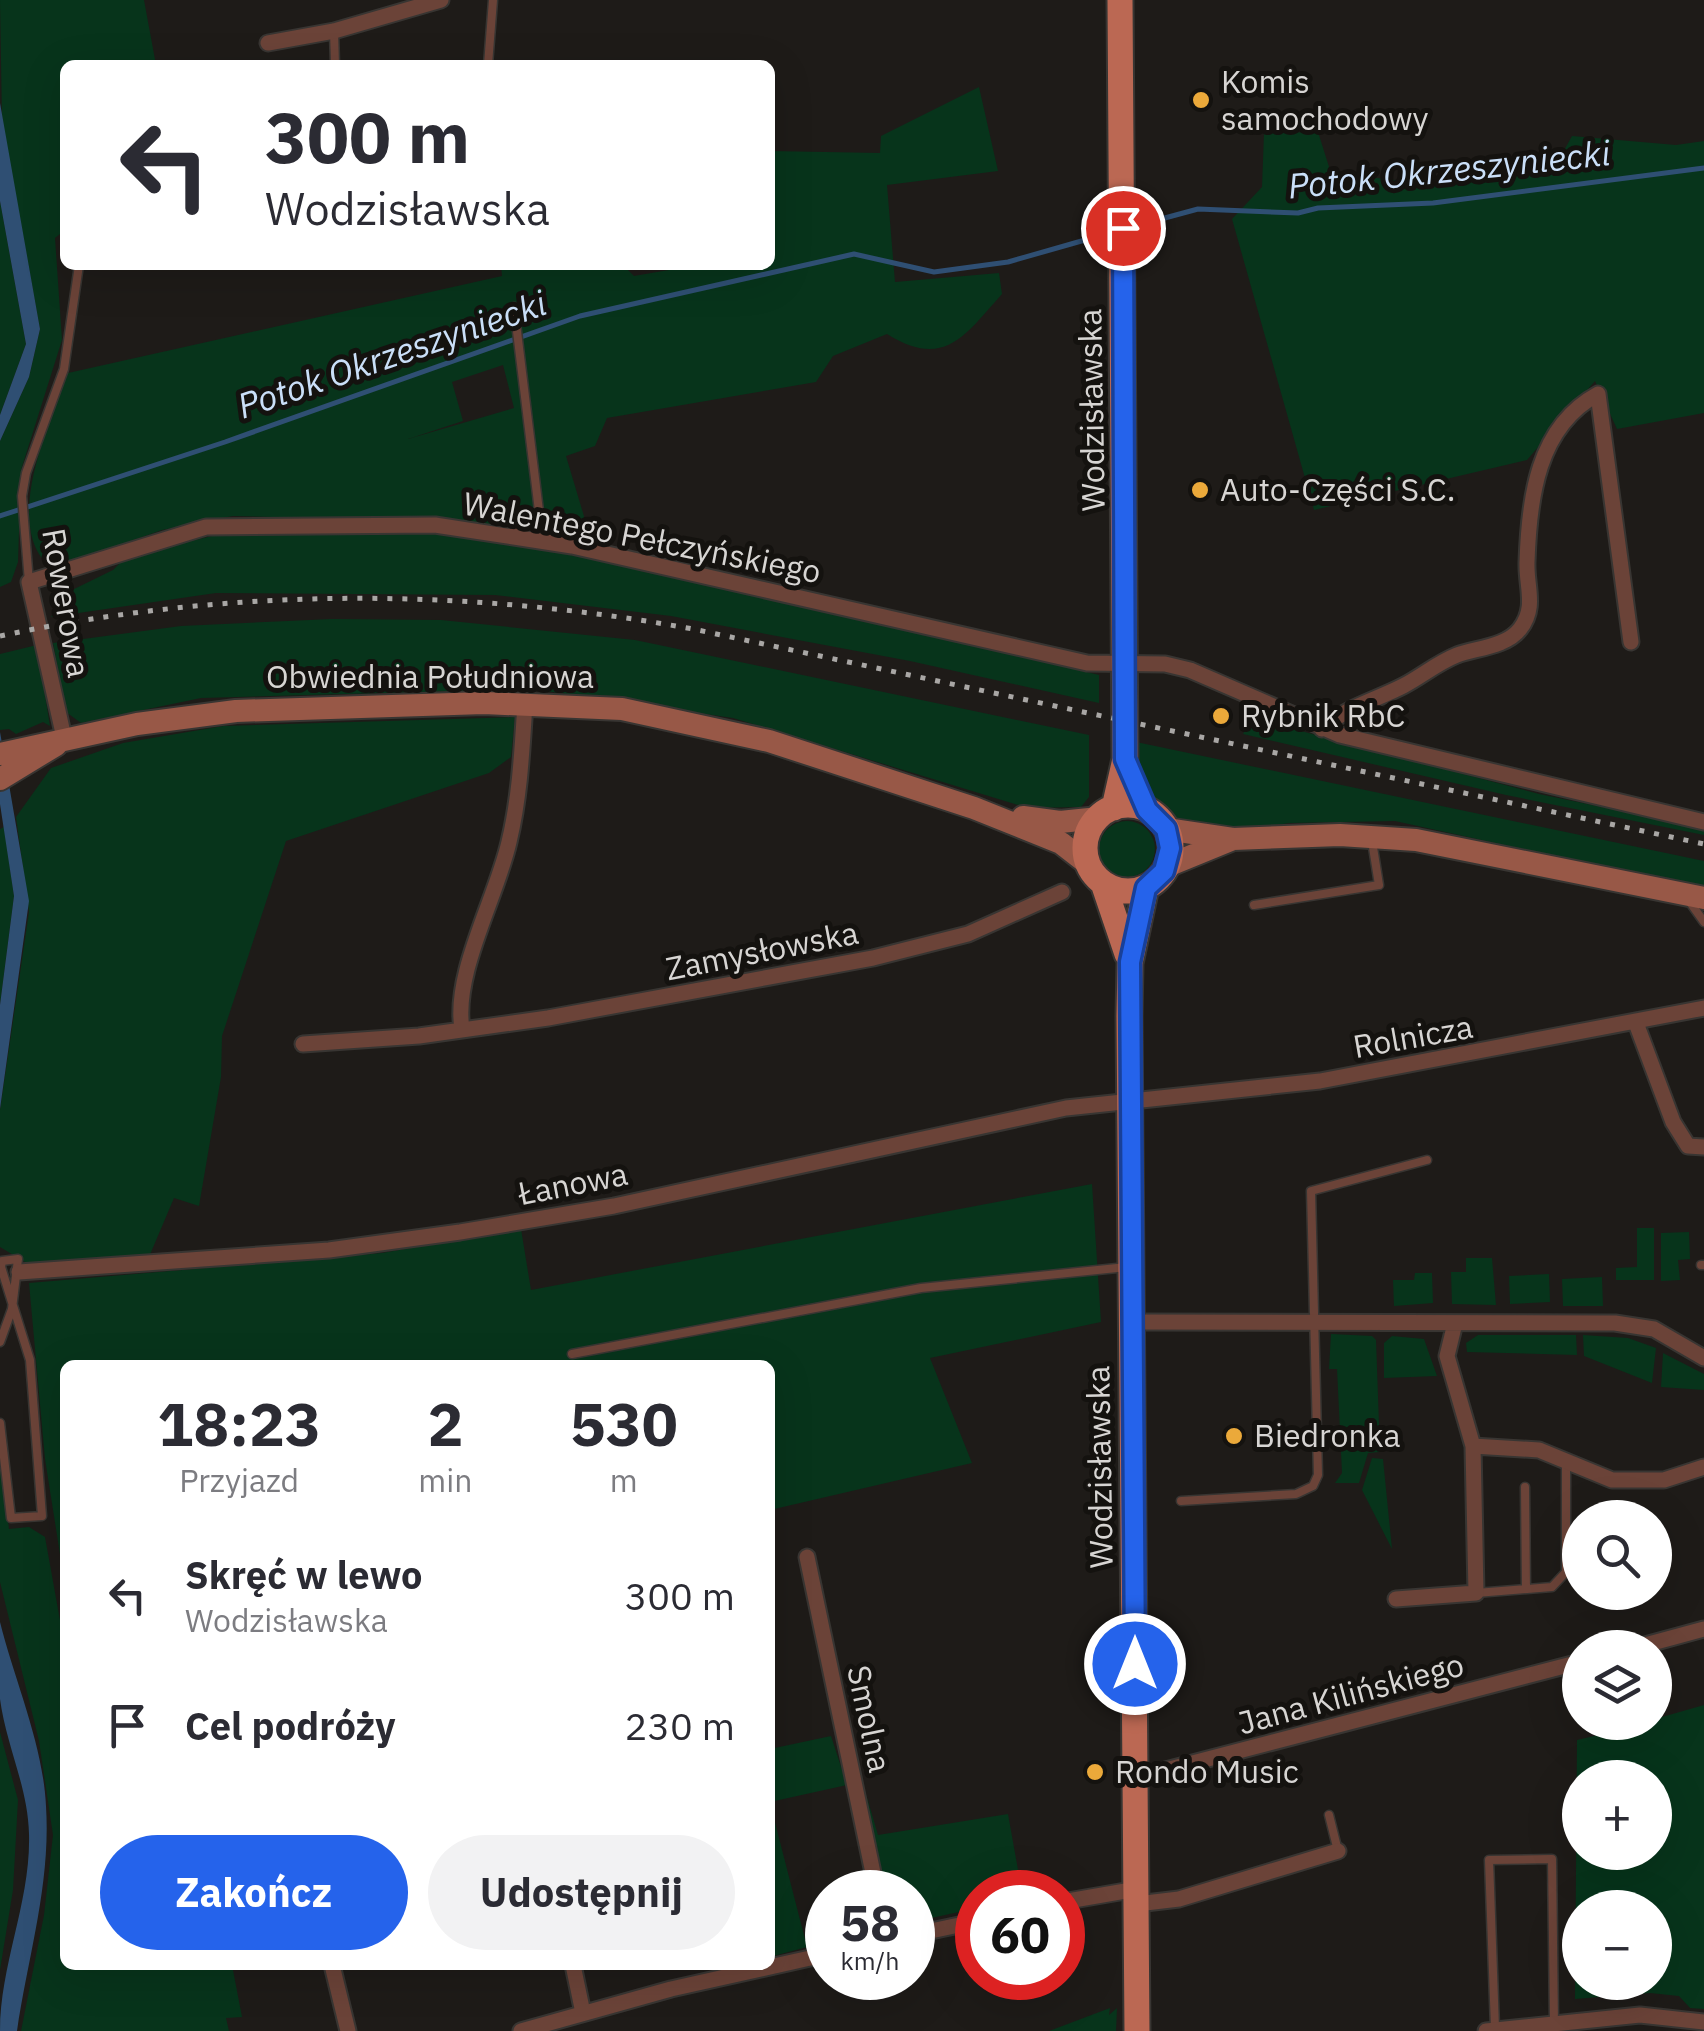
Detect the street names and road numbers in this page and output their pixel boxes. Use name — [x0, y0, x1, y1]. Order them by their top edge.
street label: Wodzisławska — [1068, 308, 1114, 512]
street label: Walentego Pełczyńskiego — [460, 482, 825, 592]
street label: Rowerowa — [33, 525, 101, 681]
street label: Obwiednia Południowa — [266, 655, 594, 697]
street label: Zamysłowska — [662, 911, 862, 989]
street label: Rolnicza — [1350, 1005, 1476, 1067]
street label: Łanowa — [514, 1152, 631, 1214]
street label: Wodzisławska — [1076, 1365, 1122, 1569]
street label: Jana Kilińskiego — [1233, 1643, 1468, 1743]
street label: Smolna — [838, 1661, 902, 1776]

